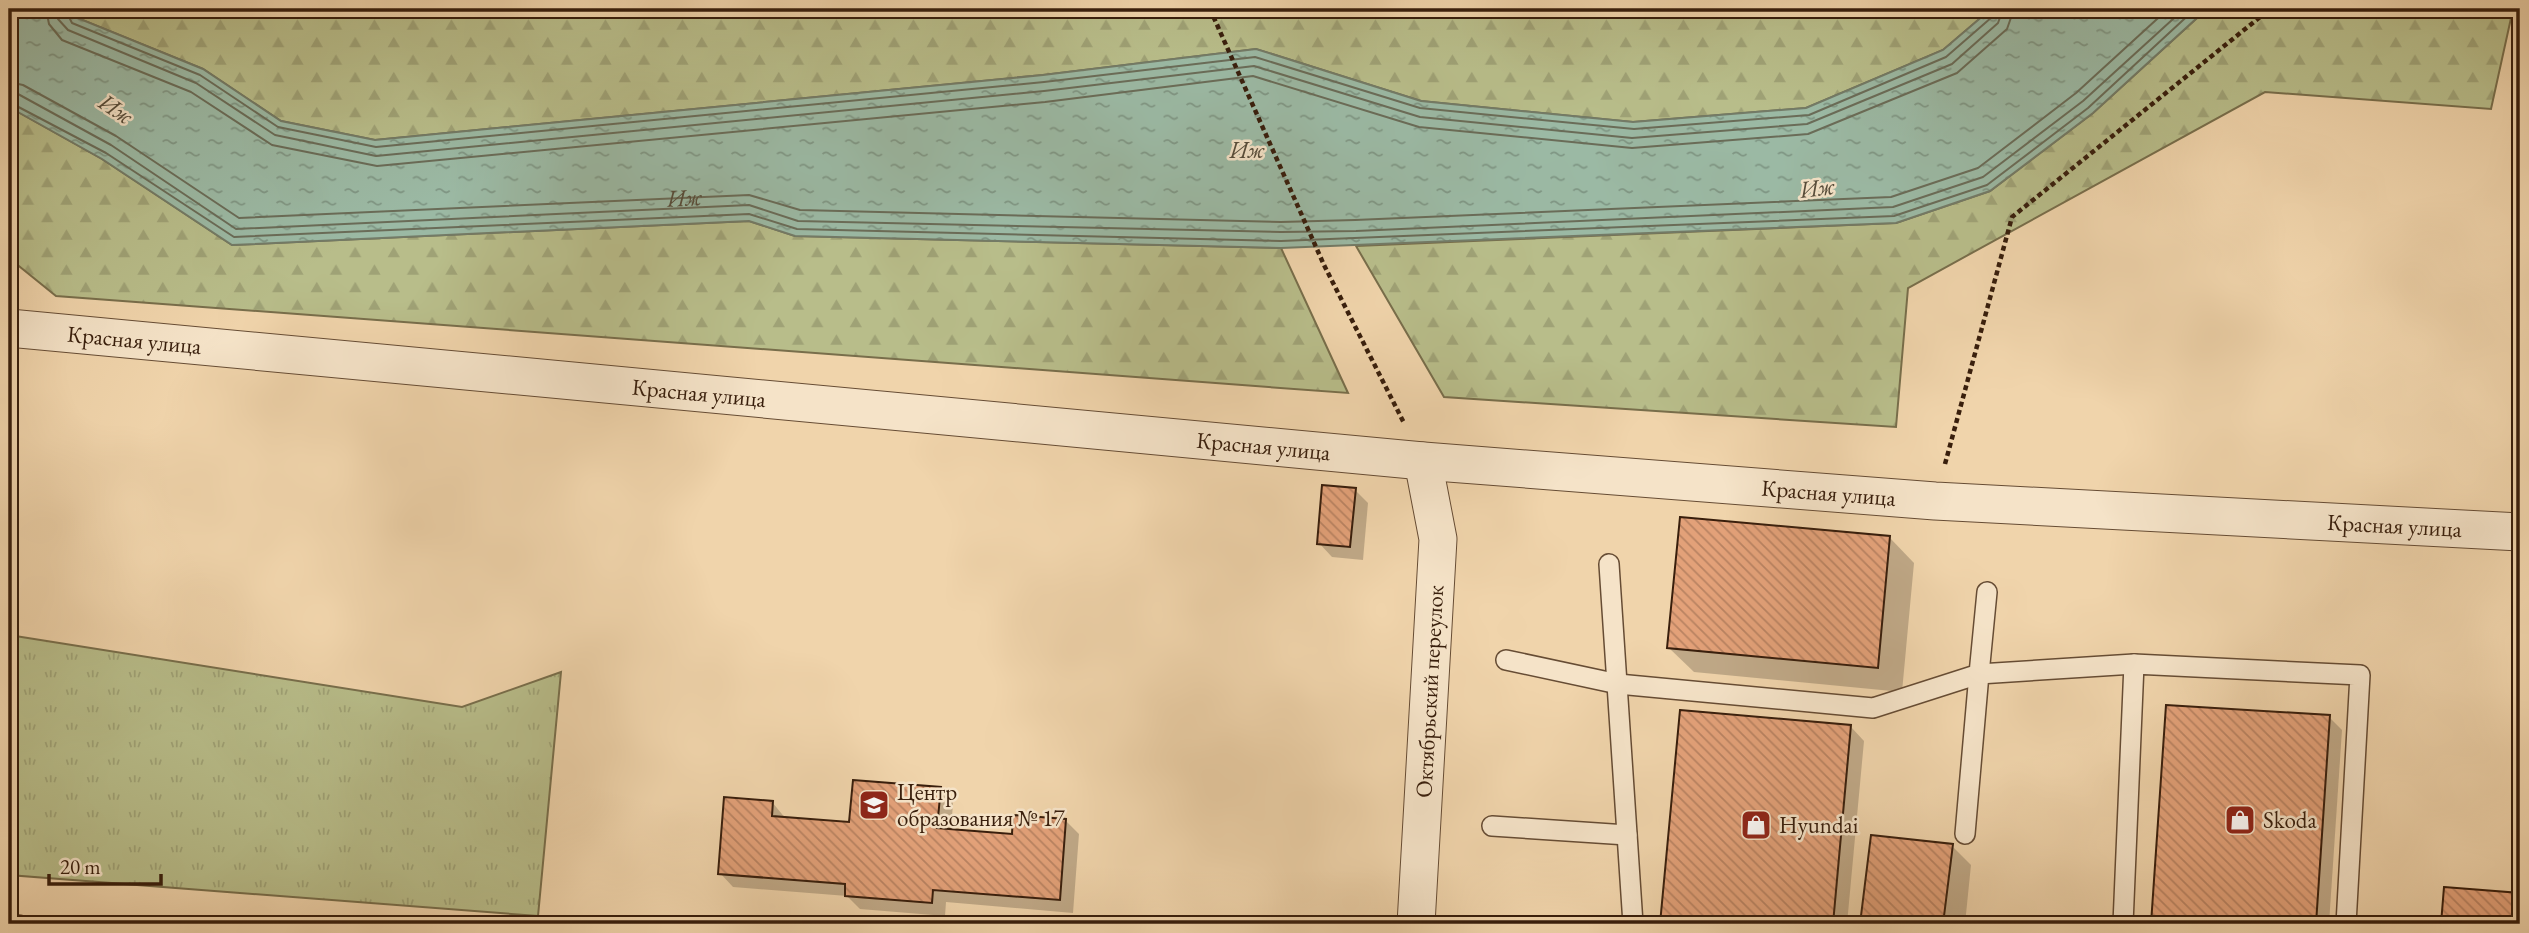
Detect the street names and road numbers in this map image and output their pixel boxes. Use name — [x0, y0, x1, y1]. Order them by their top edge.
street label: Красная улица — [66, 319, 204, 361]
street label: Красная улица — [630, 372, 768, 414]
street label: Красная улица — [1195, 425, 1333, 467]
street label: Красная улица — [1760, 472, 1898, 513]
street label: Красная улица — [2326, 507, 2463, 544]
street label: Октябрьский переулок — [1408, 584, 1450, 799]

